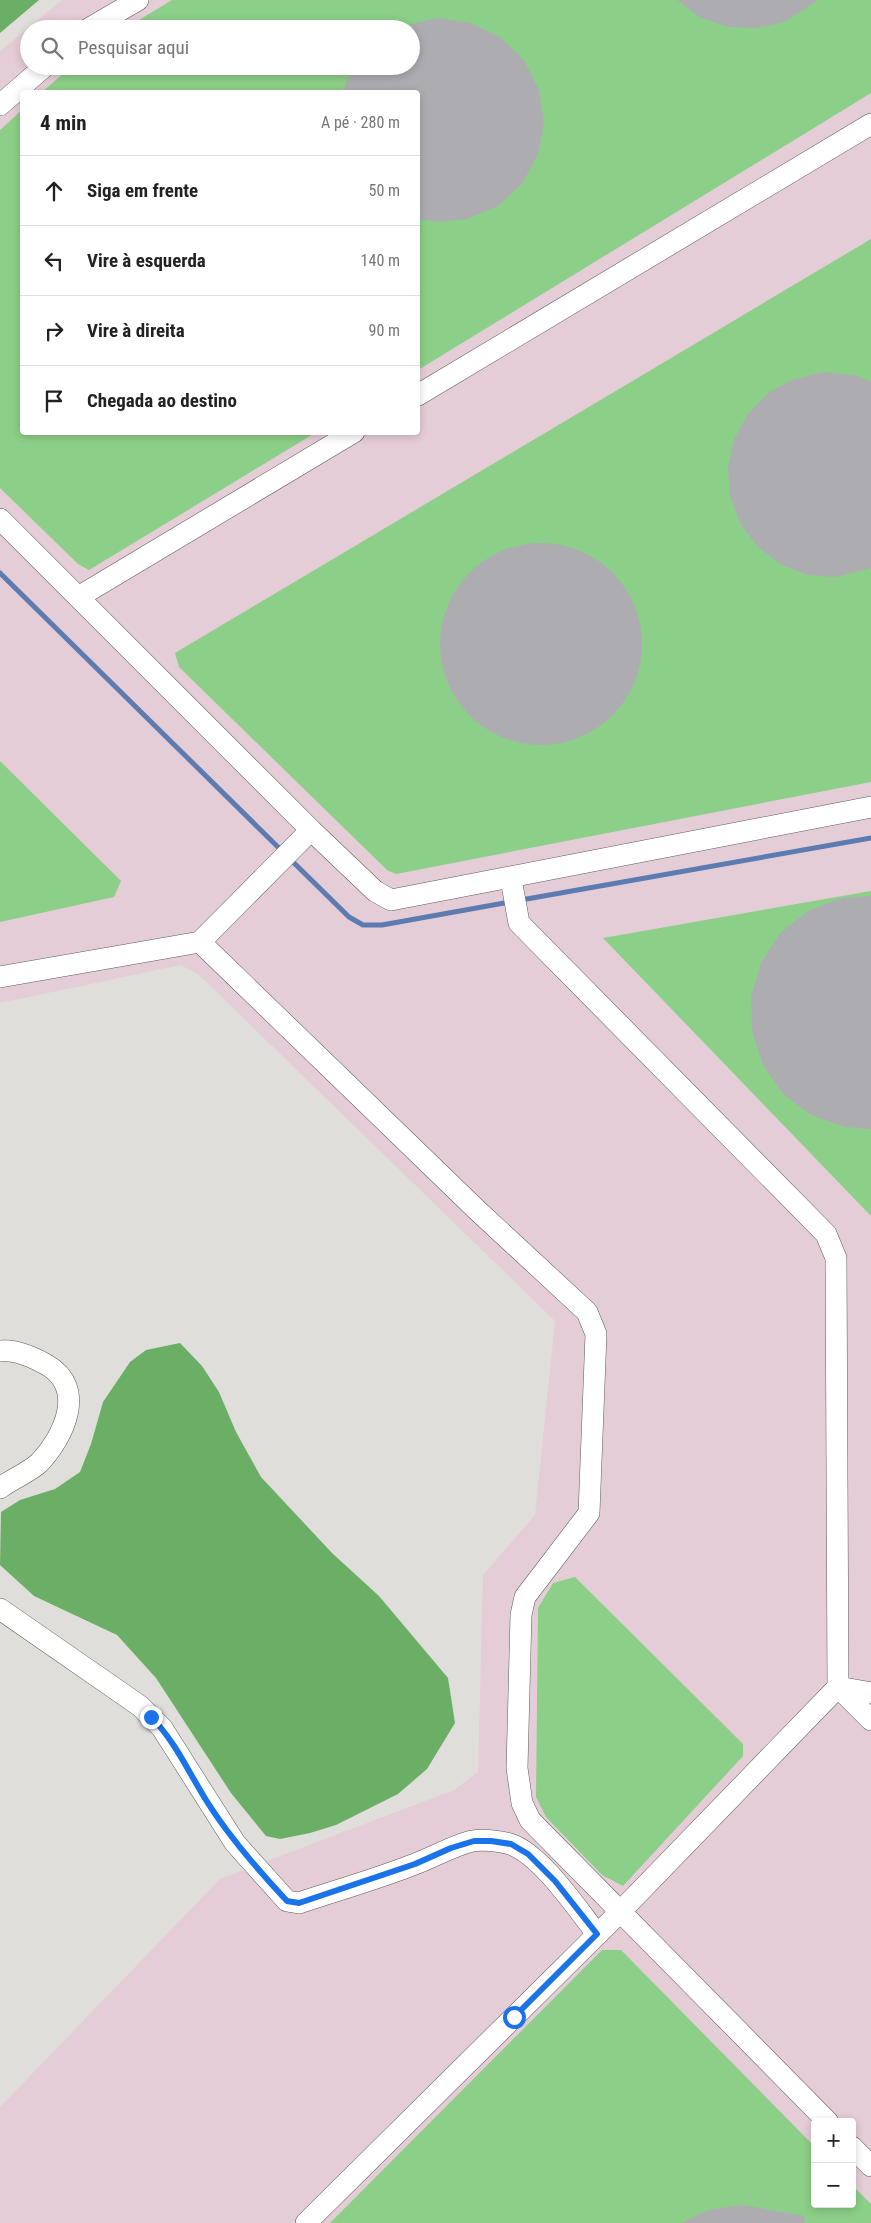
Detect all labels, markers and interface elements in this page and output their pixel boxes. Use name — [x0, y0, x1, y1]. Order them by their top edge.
search box — [20, 20, 420, 75]
icon: search — [38, 34, 66, 62]
text: Pesquisar aqui — [78, 36, 189, 59]
text: 4 min — [40, 111, 87, 135]
text: A pé · 280 m — [321, 113, 400, 132]
icon: ahead — [40, 177, 68, 205]
text: Siga em frente — [87, 179, 198, 202]
text: 50 m — [368, 181, 400, 200]
icon: left — [40, 247, 68, 275]
text: Vire à esquerda — [87, 249, 206, 272]
text: 140 m — [361, 251, 400, 270]
icon: right — [40, 317, 68, 345]
text: Vire à direita — [87, 319, 185, 342]
text: 90 m — [368, 321, 400, 340]
icon: arrive — [40, 387, 68, 415]
text: Chegada ao destino — [87, 389, 237, 412]
route end — [140, 1706, 163, 1729]
route start — [503, 2006, 526, 2029]
map controls — [811, 2118, 856, 2208]
button: + — [811, 2118, 856, 2163]
button: − — [811, 2163, 856, 2208]

